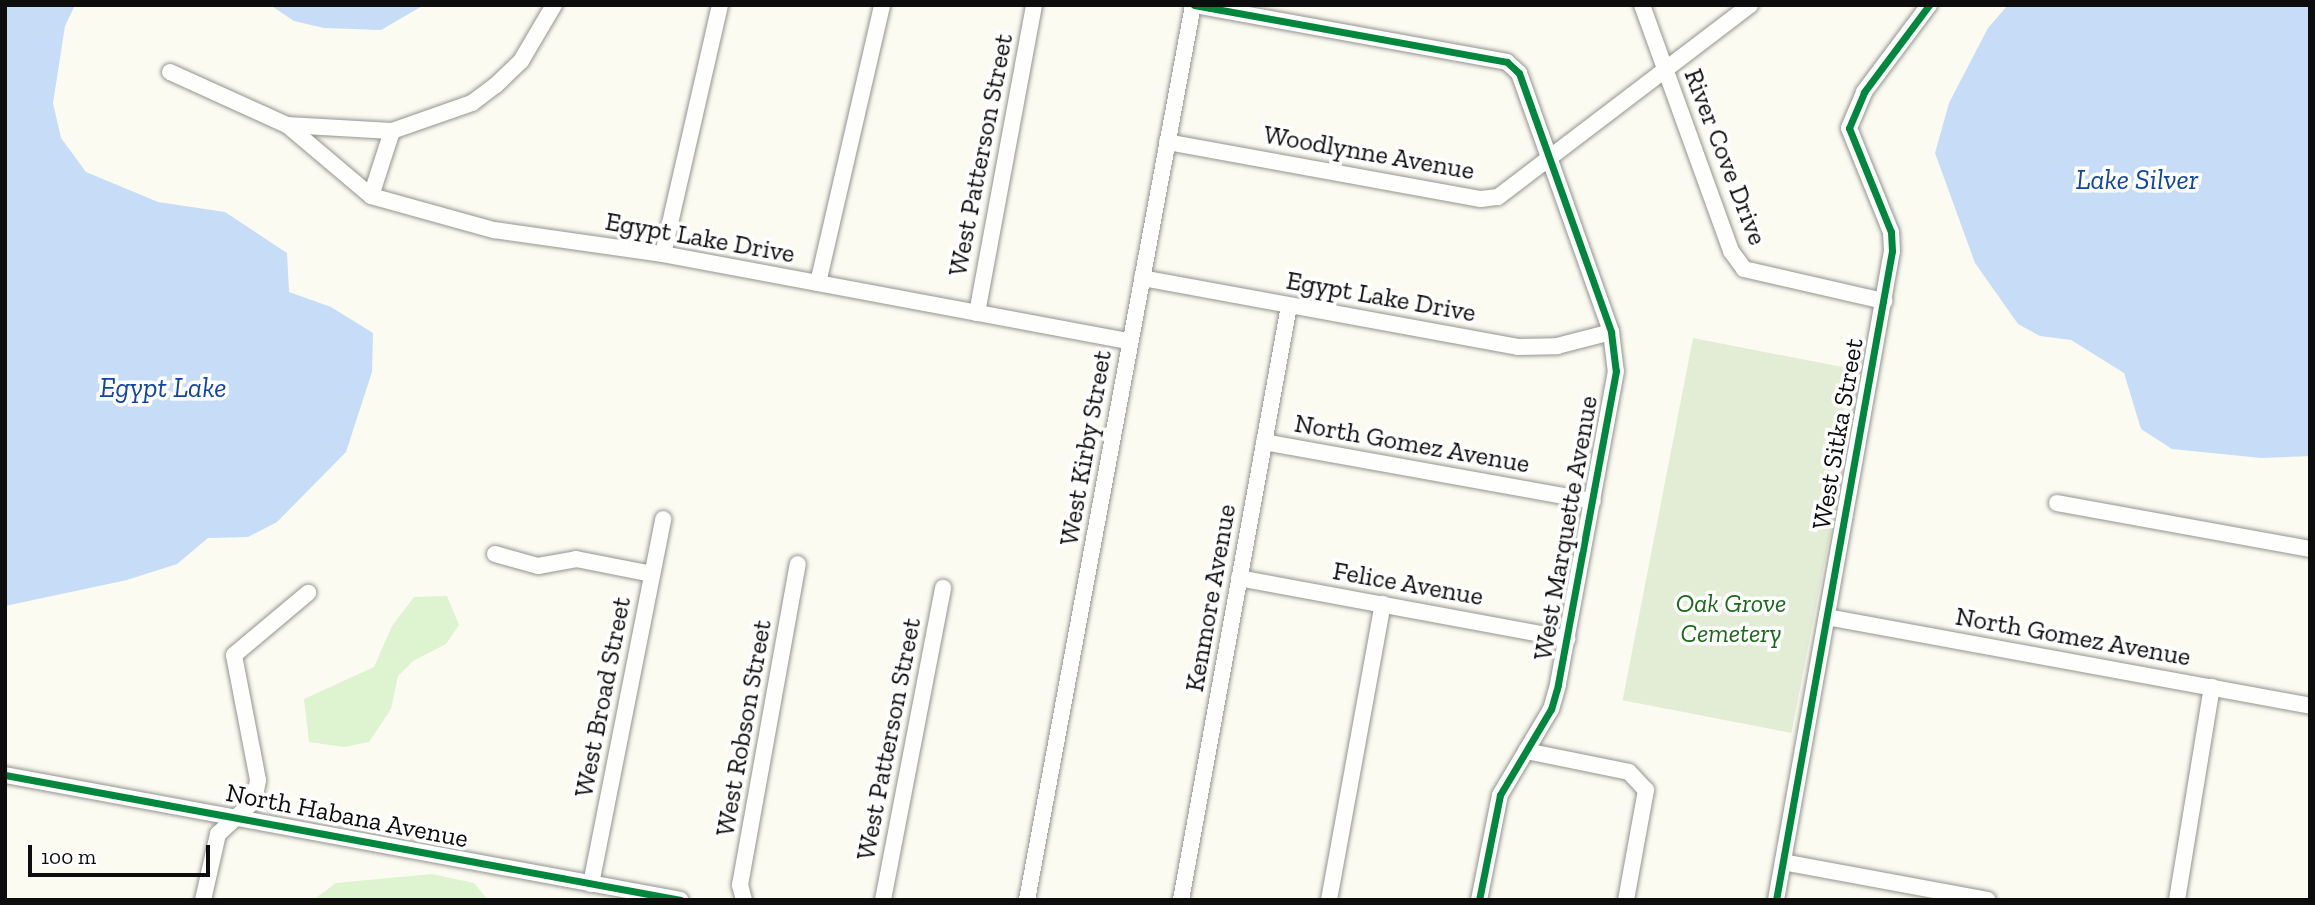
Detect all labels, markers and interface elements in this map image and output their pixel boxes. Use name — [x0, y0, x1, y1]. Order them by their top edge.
street label: West Patterson Street — [942, 31, 1020, 279]
street label: River Cove Drive — [1677, 64, 1773, 250]
street label: Woodlynne Avenue — [1261, 119, 1477, 187]
water label: Lake Silver — [2076, 163, 2198, 197]
street label: Egypt Lake Drive — [603, 206, 797, 270]
street label: Egypt Lake Drive — [1284, 265, 1478, 329]
street label: West Sitka Street — [1806, 336, 1870, 532]
street label: West Kirby Street — [1053, 348, 1119, 548]
water label: Egypt Lake — [99, 371, 227, 405]
street label: West Marquette Avenue — [1527, 393, 1605, 663]
street label: North Gomez Avenue — [1291, 408, 1533, 480]
street label: Kenmore Avenue — [1179, 502, 1243, 694]
street label: Felice Avenue — [1330, 555, 1486, 613]
park label: Oak Grove Cemetery — [1676, 588, 1786, 650]
street label: West Broad Street — [568, 594, 638, 800]
street label: North Gomez Avenue — [1952, 601, 2194, 673]
street label: West Patterson Street — [850, 615, 928, 863]
street label: West Robson Street — [710, 617, 778, 839]
street label: North Habana Avenue — [223, 777, 471, 855]
scale bar — [32, 832, 214, 876]
text: 100 m — [41, 844, 96, 869]

